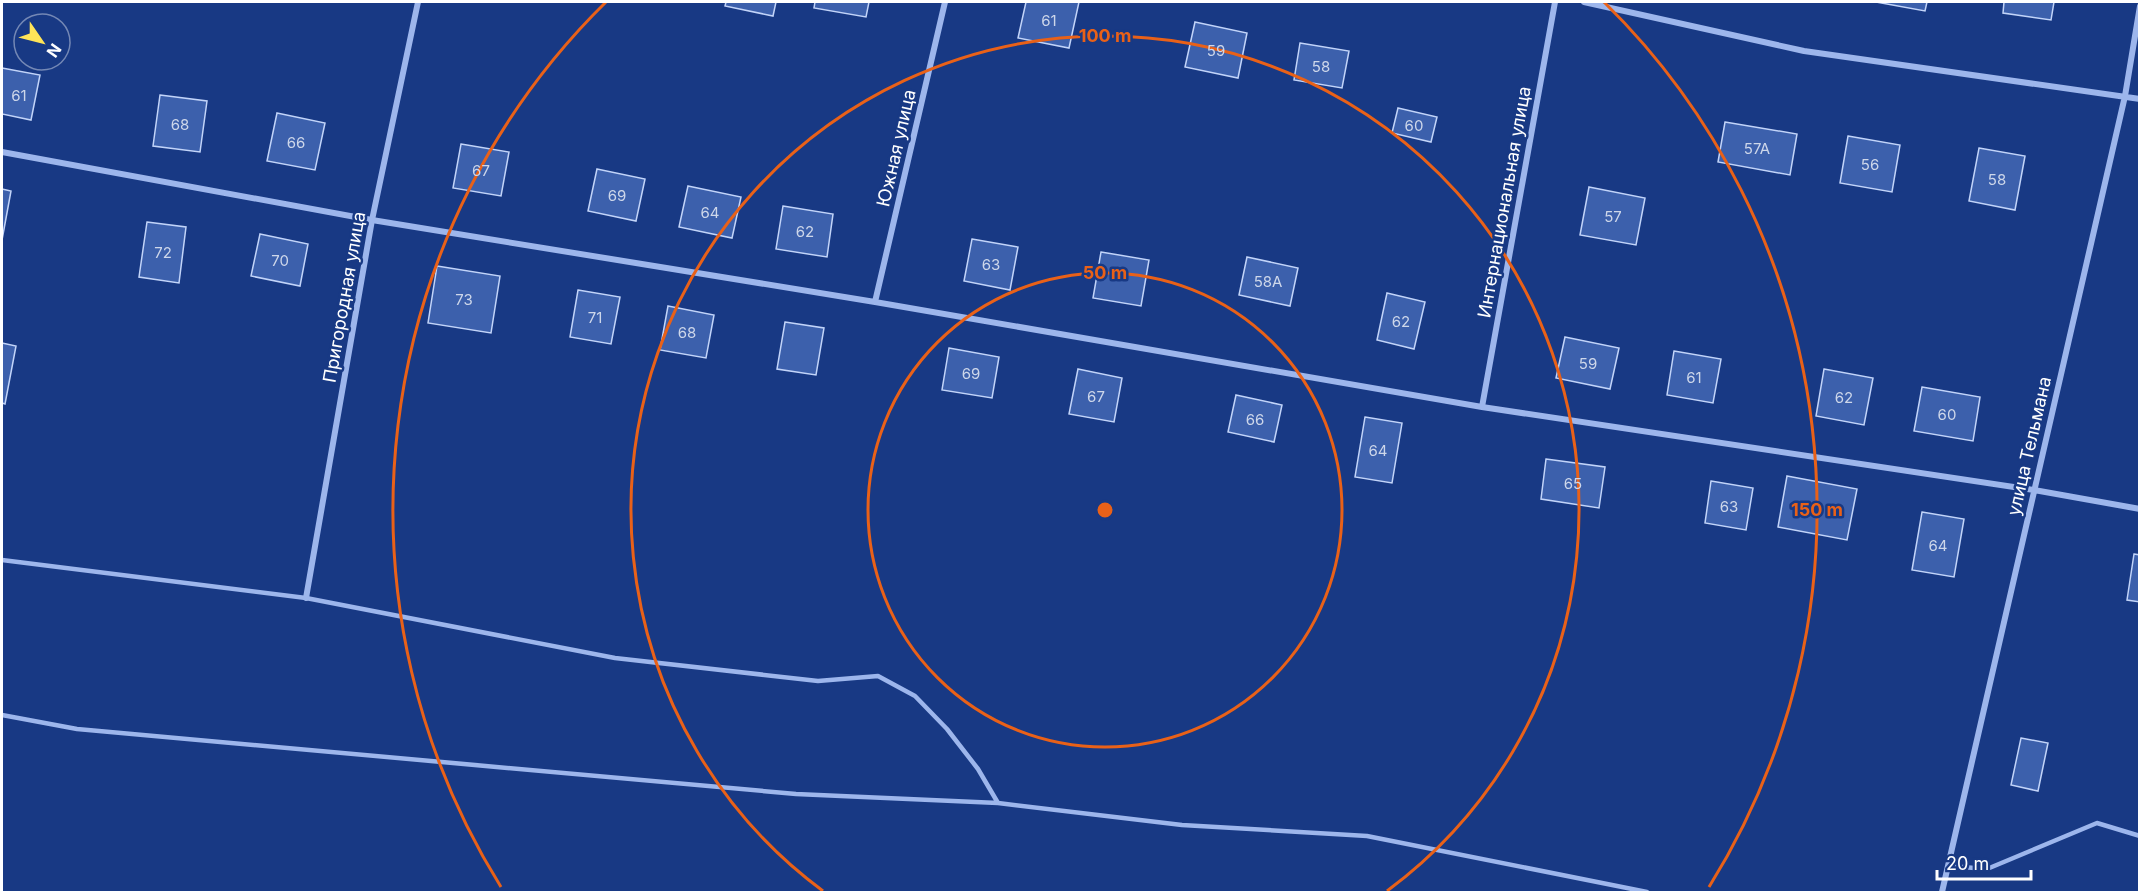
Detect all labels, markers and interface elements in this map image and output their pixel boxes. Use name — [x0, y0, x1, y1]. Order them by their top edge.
house number: 61 — [1041, 11, 1057, 30]
north arrow — [12, 12, 72, 72]
text: 100 m — [1079, 25, 1131, 46]
text: N — [43, 40, 66, 61]
house number: 59 — [1207, 41, 1225, 60]
house number: 58 — [1312, 57, 1330, 76]
street label: Интернациональная улица — [1473, 85, 1535, 319]
house number: 61 — [11, 86, 27, 105]
street label: Южная улица — [872, 87, 920, 209]
house number: 68 — [171, 115, 189, 134]
house number: 60 — [1405, 116, 1423, 135]
house number: 66 — [287, 133, 305, 152]
house number: 57А — [1744, 139, 1770, 158]
house number: 56 — [1861, 155, 1879, 174]
house number: 67 — [472, 161, 490, 180]
house number: 58 — [1988, 170, 2006, 189]
house number: 69 — [608, 186, 626, 205]
house number: 64 — [701, 203, 720, 222]
house number: 57 — [1604, 207, 1622, 226]
street label: Пригородная улица — [319, 210, 369, 384]
house number: 62 — [796, 222, 814, 241]
house number: 72 — [154, 243, 172, 262]
house number: 70 — [271, 251, 289, 270]
house number: 63 — [982, 255, 1000, 274]
text: 50 m — [1083, 262, 1127, 283]
house number: 58А — [1254, 272, 1282, 291]
house number: 73 — [455, 290, 473, 309]
house number: 71 — [588, 308, 602, 327]
house number: 62 — [1392, 312, 1410, 331]
house number: 68 — [678, 323, 696, 342]
house number: 59 — [1579, 354, 1597, 373]
house number: 69 — [962, 364, 980, 383]
house number: 61 — [1686, 368, 1702, 387]
street label: улица Тельмана — [2003, 374, 2055, 518]
house number: 67 — [1087, 387, 1105, 406]
house number: 62 — [1835, 388, 1853, 407]
house number: 60 — [1938, 405, 1956, 424]
house number: 66 — [1246, 410, 1264, 429]
house number: 64 — [1369, 441, 1388, 460]
house number: 65 — [1564, 474, 1582, 493]
house number: 63 — [1720, 497, 1738, 516]
text: 150 m — [1791, 499, 1843, 520]
centre of rings — [1095, 500, 1115, 520]
house number: 64 — [1929, 536, 1948, 555]
scale bar — [1937, 843, 2032, 881]
text: 20 m — [1946, 853, 1989, 874]

